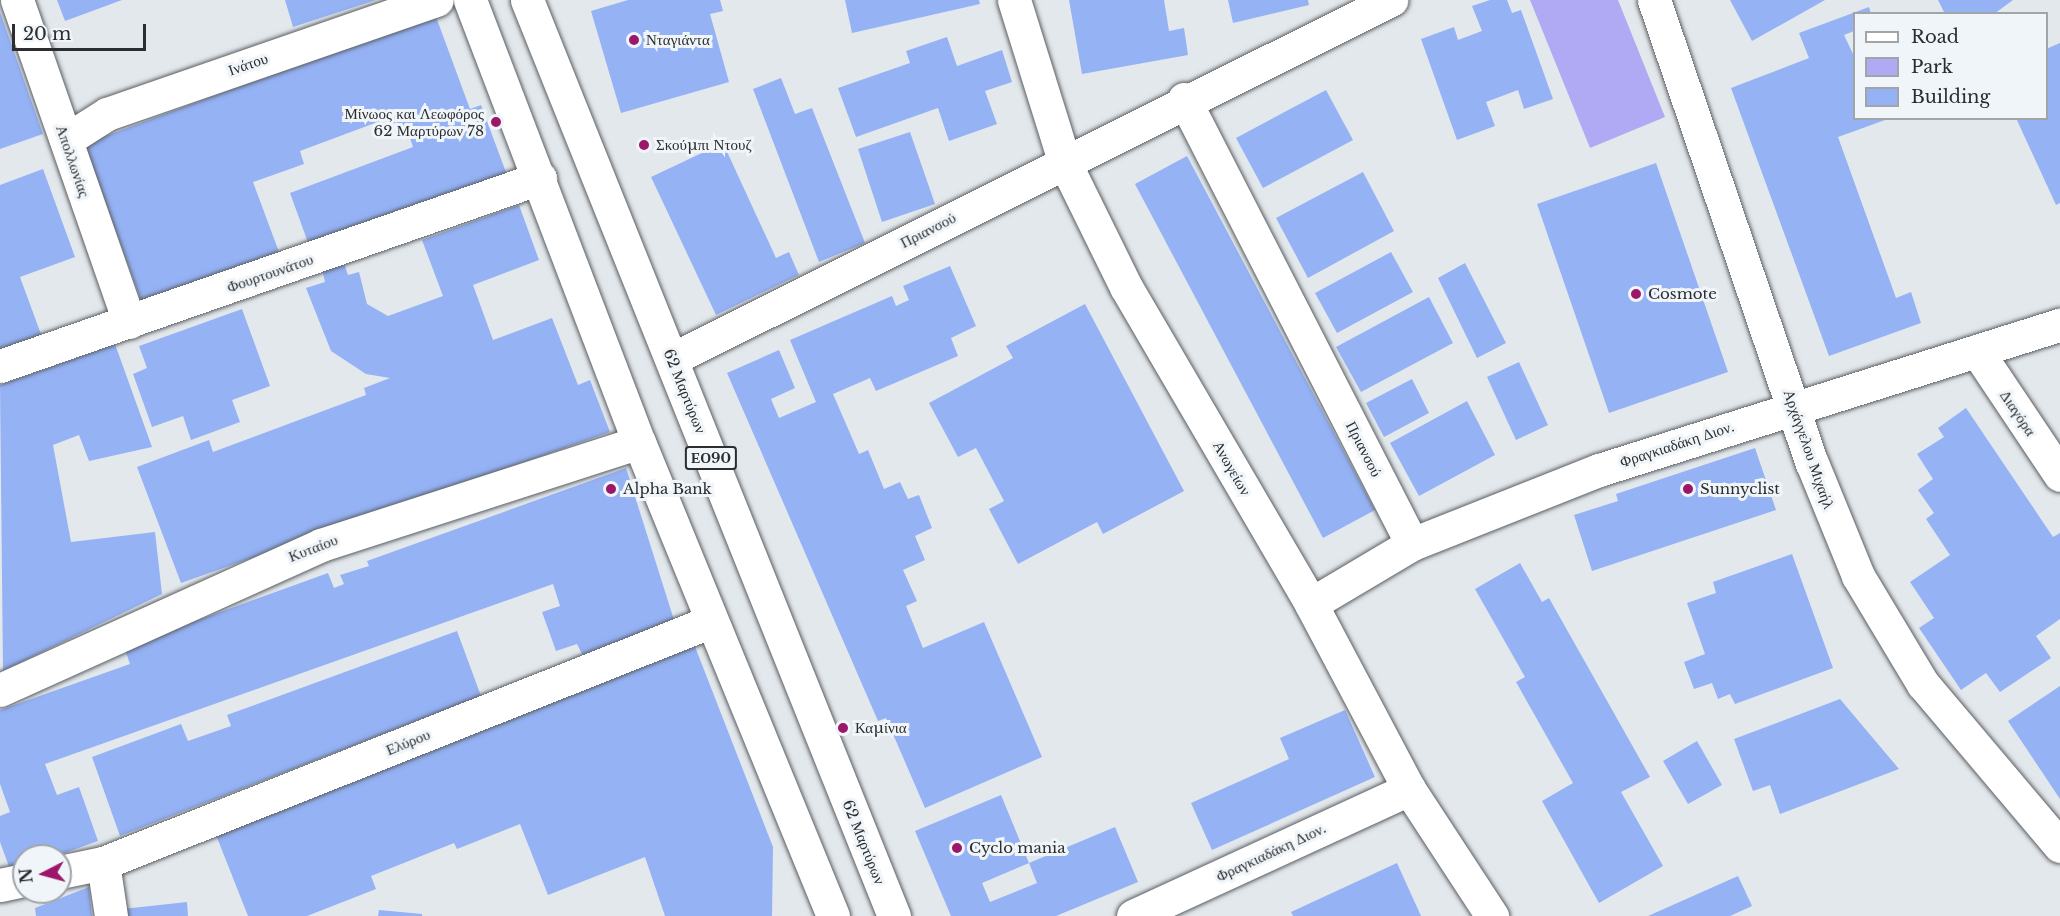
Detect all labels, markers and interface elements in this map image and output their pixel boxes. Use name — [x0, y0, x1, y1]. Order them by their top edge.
scale bar — [15, 12, 148, 50]
legend — [1853, 12, 2048, 120]
text: 20 m — [23, 23, 71, 45]
text: Road — [1911, 26, 1959, 48]
place label: Νταγιάντα — [646, 31, 710, 49]
marker: Νταγιάντα — [627, 33, 641, 47]
street label: Ινάτου — [226, 49, 270, 79]
text: Park — [1911, 56, 1953, 78]
text: Building — [1911, 86, 1990, 108]
place label: Μίνωος και Λεωφόρος 62 Μαρτύρων 78 — [344, 104, 484, 139]
marker: Μίνωος και Λεωφόρος 62 Μαρτύρων 78 — [489, 115, 503, 129]
street label: Απολλωνίας — [52, 123, 94, 199]
place label: Σκούμπι Ντουζ — [656, 136, 752, 154]
marker: Σκούμπι Ντουζ — [637, 138, 651, 152]
street label: Πριανσού — [897, 208, 959, 252]
street label: Φουρτουνάτου — [225, 250, 315, 296]
place label: Cosmote — [1648, 285, 1717, 303]
marker: Cosmote — [1629, 287, 1643, 301]
street label: 62 Μαρτύρων — [660, 346, 710, 436]
street label: Αρχάγγελου Μιχαήλ — [1780, 387, 1838, 511]
street label: Διαγόρα — [1996, 387, 2040, 439]
street label: Φραγκιαδάκη Διον. — [1618, 417, 1736, 471]
street label: Πριανσού — [1342, 418, 1386, 480]
street label: Ανωγείων — [1209, 438, 1255, 498]
road number: ΕΟ90 — [684, 447, 738, 469]
place label: Alpha Bank — [623, 480, 712, 498]
place label: Sunnyclist — [1700, 480, 1780, 498]
marker: Alpha Bank — [604, 482, 618, 496]
marker: Sunnyclist — [1681, 482, 1695, 496]
street label: Κυταίου — [286, 530, 340, 566]
place label: Καμίνια — [855, 719, 907, 737]
marker: Καμίνια — [836, 721, 850, 735]
street label: Ελύρου — [383, 725, 433, 759]
street label: 62 Μαρτύρων — [839, 797, 889, 887]
street label: Φραγκιαδάκη Διον. — [1213, 819, 1329, 885]
place label: Cyclo mania — [969, 839, 1065, 857]
marker: Cyclo mania — [950, 841, 964, 855]
north arrow — [12, 844, 72, 904]
text: N — [15, 867, 37, 884]

